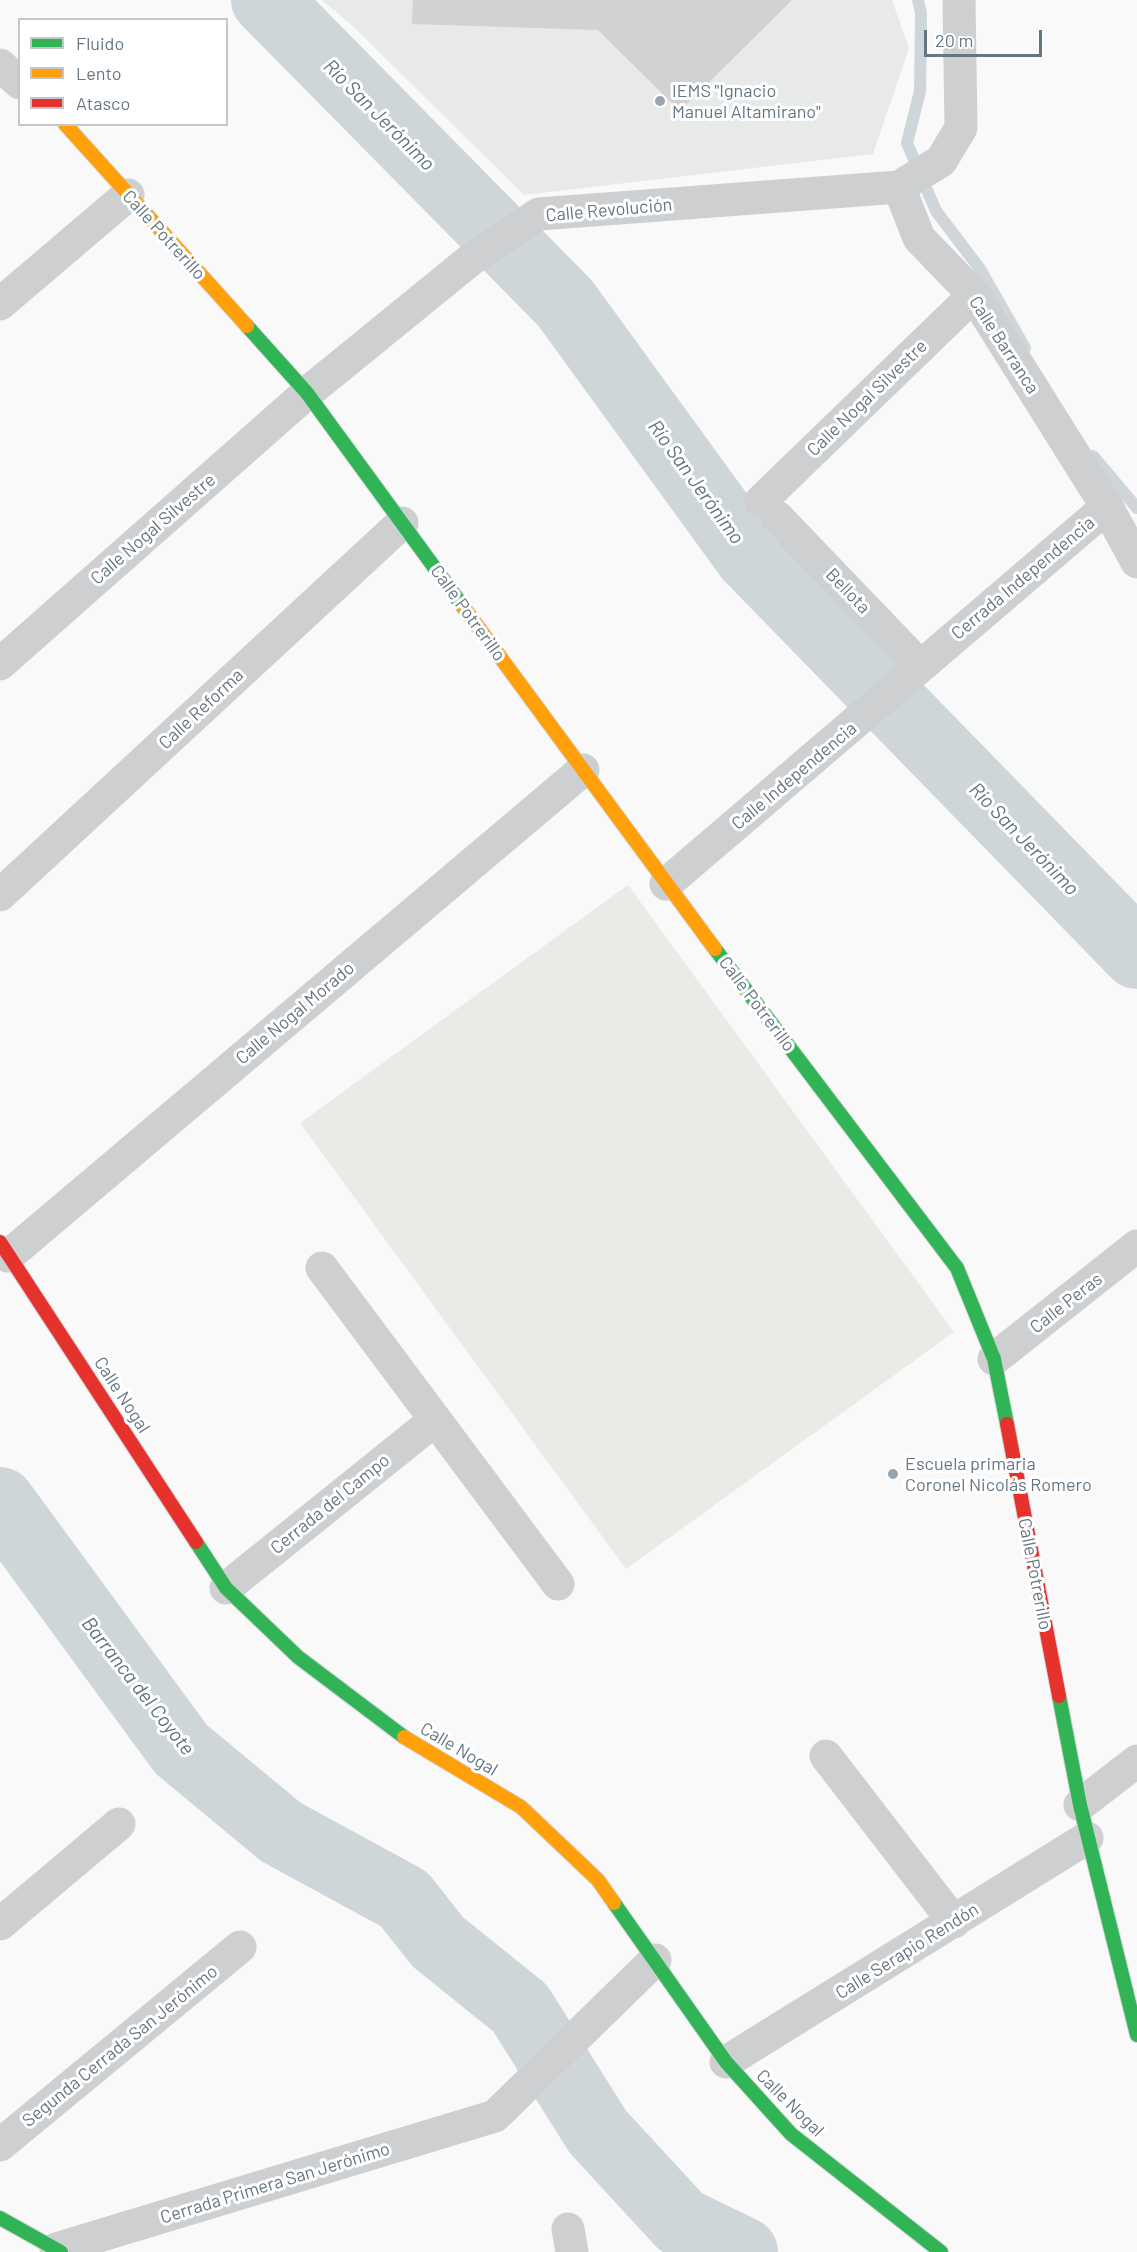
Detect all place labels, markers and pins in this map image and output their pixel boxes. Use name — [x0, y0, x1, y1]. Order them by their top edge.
place label: IEMS "Ignacio Manuel Altamirano" — [672, 80, 821, 122]
marker: IEMS "Ignacio Manuel Altamirano" — [653, 94, 667, 108]
place label: Escuela primaria Coronel Nicolás Romero — [905, 1453, 1092, 1496]
marker: Escuela primaria Coronel Nicolás Romero — [886, 1467, 900, 1481]

